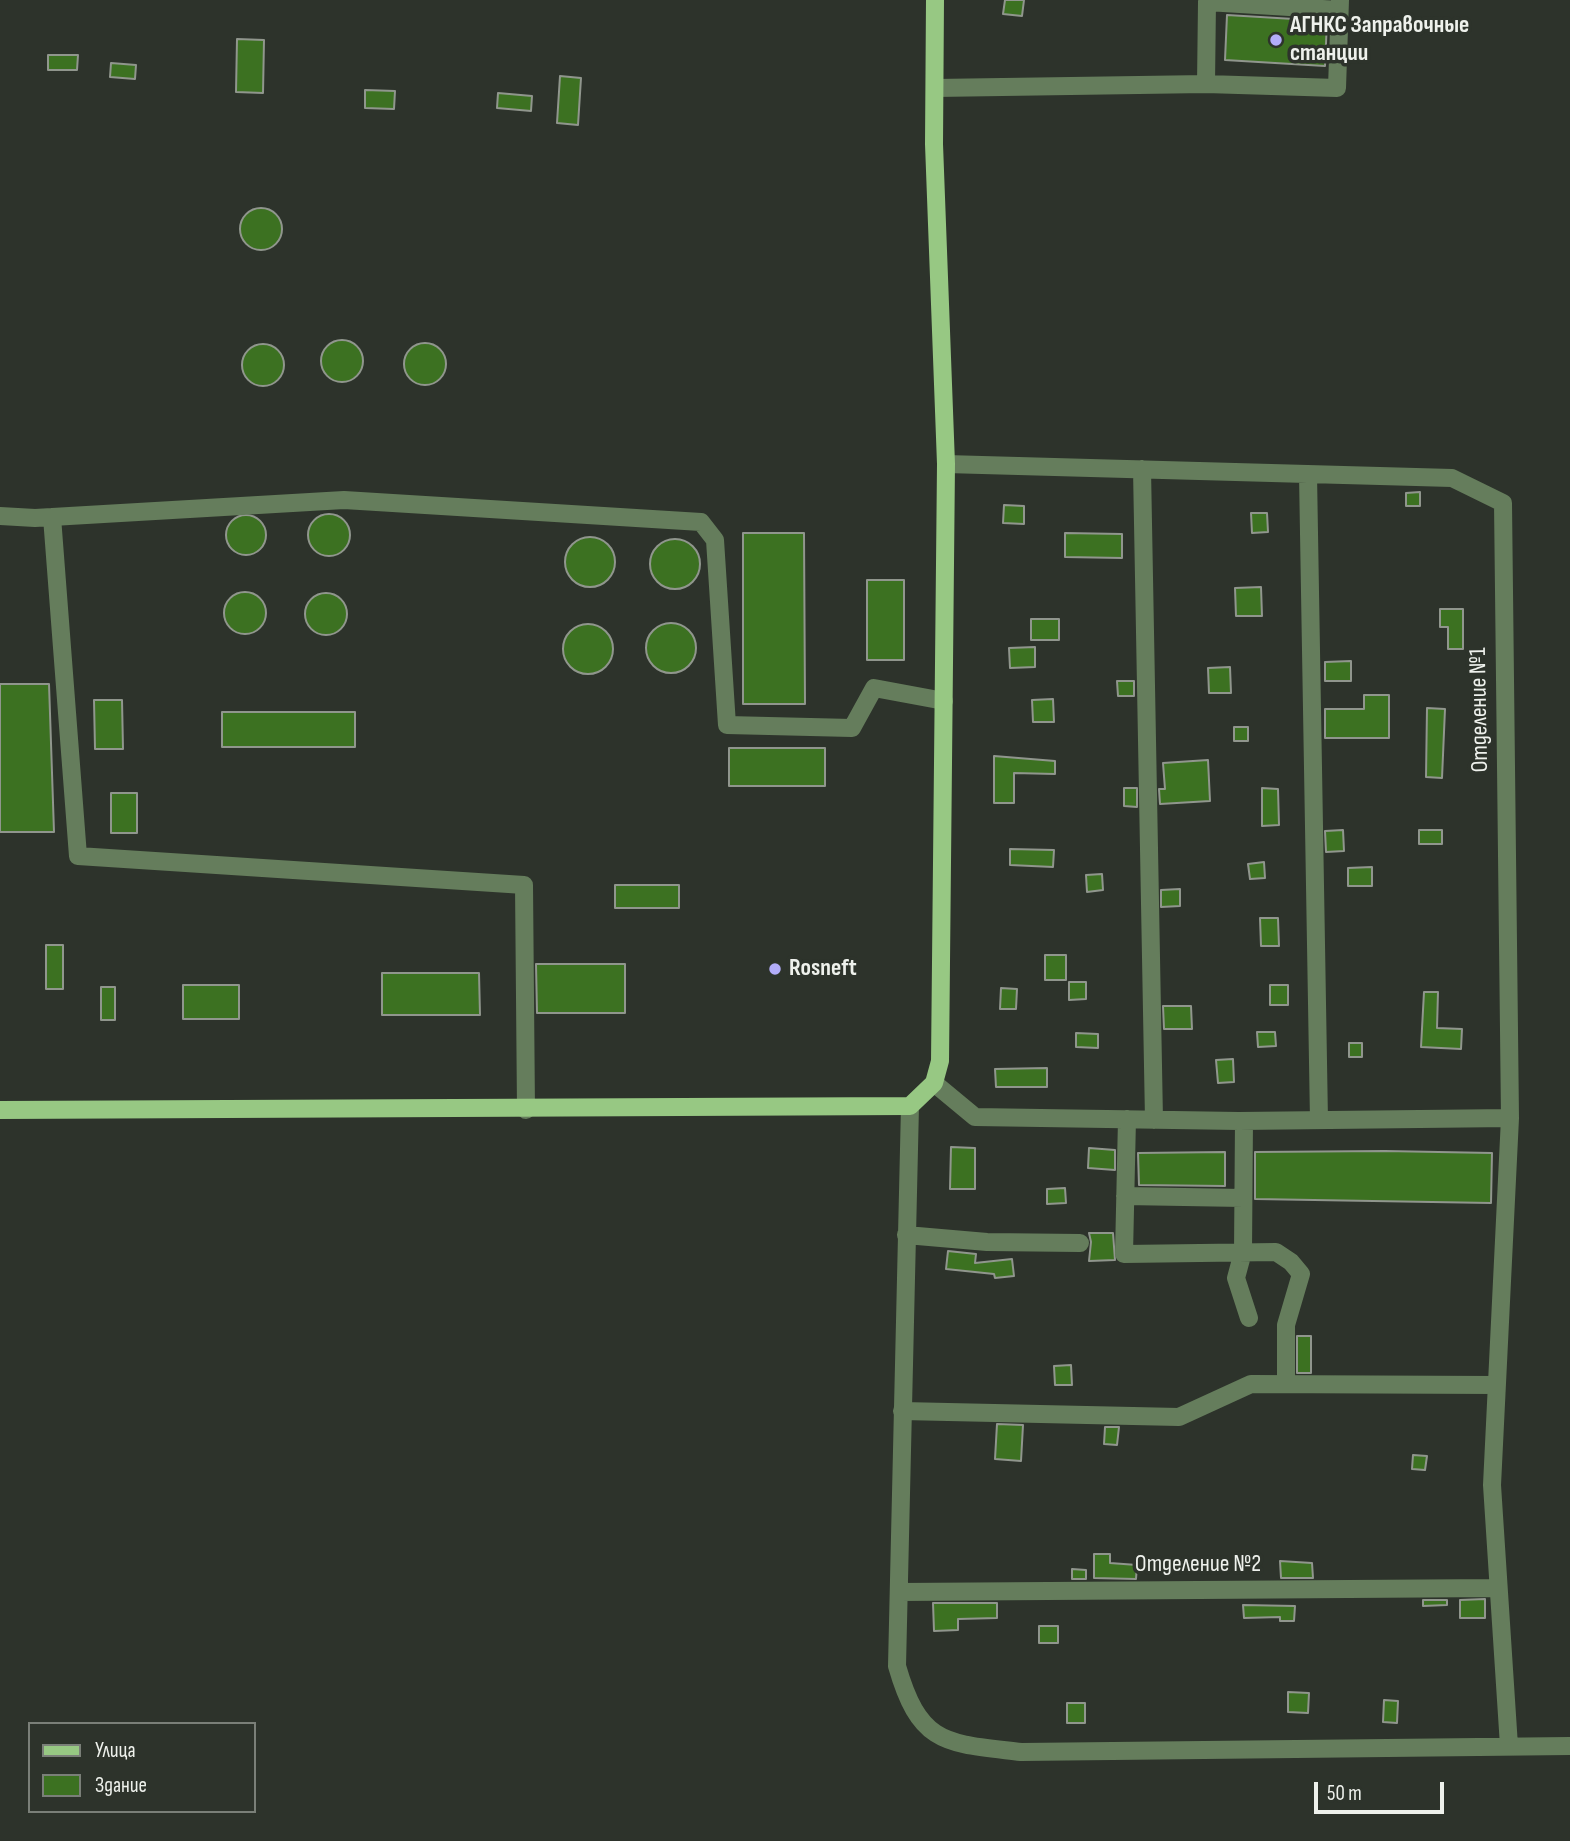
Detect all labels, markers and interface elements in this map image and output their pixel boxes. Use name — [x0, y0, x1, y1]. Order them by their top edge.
place label: АГНКС Заправочные станции — [1290, 12, 1469, 68]
marker: АГНКС Заправочные станции — [1268, 32, 1284, 48]
street label: Отделение №1 — [1465, 647, 1495, 773]
place label: Rosneft — [789, 955, 857, 983]
marker: Rosneft — [767, 961, 783, 977]
street label: Отделение №2 — [1135, 1551, 1261, 1579]
legend — [28, 1722, 256, 1813]
text: Улица — [95, 1738, 136, 1763]
scale bar — [1318, 1768, 1448, 1812]
text: Здание — [95, 1773, 147, 1798]
text: 50 m — [1327, 1781, 1362, 1806]

